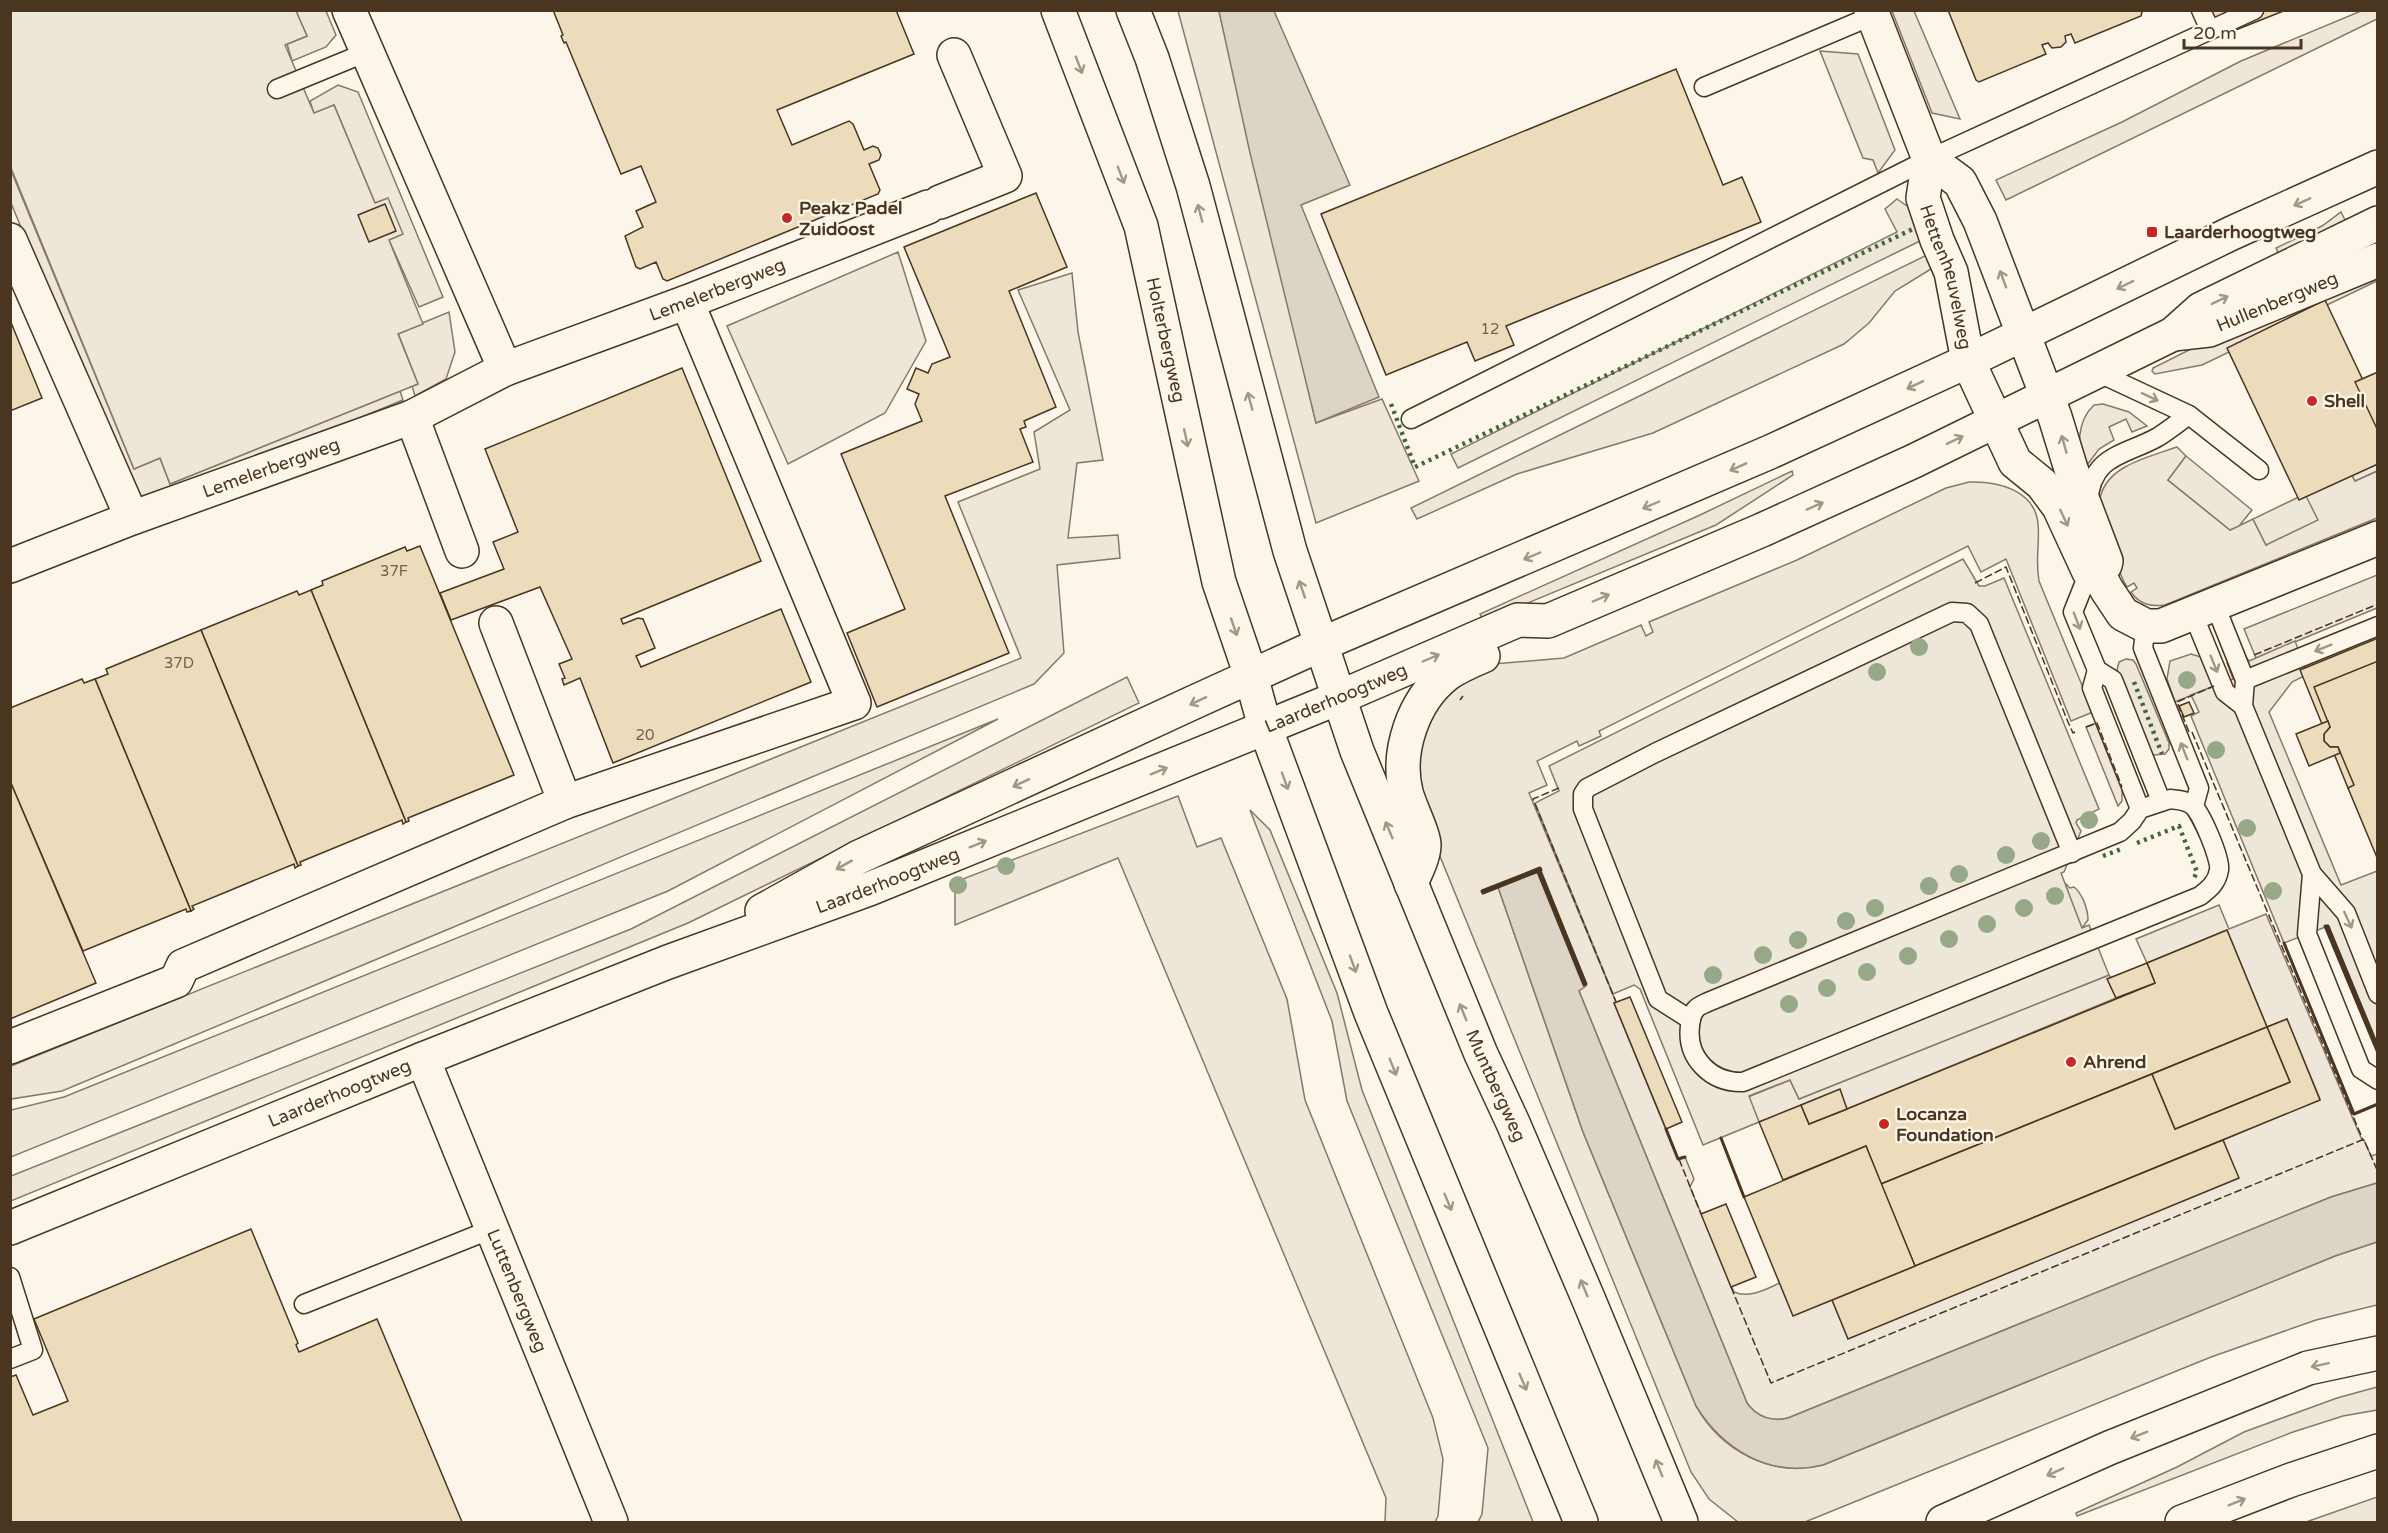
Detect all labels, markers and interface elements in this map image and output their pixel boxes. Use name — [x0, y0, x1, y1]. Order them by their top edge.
scale bar — [2184, 12, 2301, 50]
text: 20 m — [2193, 22, 2237, 44]
one-way arrow — [1074, 55, 1085, 74]
one-way arrow — [1116, 165, 1127, 183]
place label: Peakz Padel Zuidoost — [799, 197, 902, 240]
one-way arrow — [2293, 197, 2311, 208]
street label: Hettenheuvelweg — [1915, 202, 1977, 351]
one-way arrow — [1194, 204, 1205, 223]
marker: Peakz Padel Zuidoost — [780, 211, 794, 225]
place label: Laarderhoogtweg — [2164, 221, 2316, 243]
marker: Laarderhoogtweg — [2145, 225, 2159, 239]
street label: Lemelerbergweg — [646, 253, 788, 326]
street label: Hullenbergweg — [2213, 267, 2341, 337]
one-way arrow — [1997, 271, 2008, 289]
street label: Holterbergweg — [1142, 275, 1190, 405]
one-way arrow — [2117, 280, 2135, 291]
one-way arrow — [2210, 293, 2228, 305]
house number: 12 — [1481, 320, 1499, 338]
one-way arrow — [1907, 380, 1925, 391]
place label: Shell — [2324, 390, 2365, 412]
one-way arrow — [2140, 391, 2158, 403]
one-way arrow — [1244, 392, 1255, 411]
marker: Shell — [2305, 394, 2319, 408]
one-way arrow — [1181, 428, 1192, 447]
street label: Lemelerbergweg — [200, 433, 343, 503]
one-way arrow — [1946, 434, 1964, 446]
one-way arrow — [2058, 435, 2069, 454]
one-way arrow — [1730, 461, 1748, 473]
one-way arrow — [1643, 499, 1661, 511]
one-way arrow — [1805, 499, 1823, 511]
one-way arrow — [2059, 509, 2071, 527]
one-way arrow — [1523, 551, 1541, 562]
house number: 37F — [380, 562, 408, 580]
one-way arrow — [1296, 580, 1307, 599]
one-way arrow — [1592, 592, 1610, 603]
one-way arrow — [2072, 612, 2083, 630]
one-way arrow — [1229, 617, 1240, 636]
one-way arrow — [2315, 644, 2333, 655]
one-way arrow — [1421, 652, 1439, 664]
house number: 37D — [164, 654, 194, 672]
one-way arrow — [2209, 654, 2220, 672]
street label: Laarderhoogtweg — [1261, 658, 1410, 738]
one-way arrow — [1189, 695, 1207, 707]
house number: 20 — [636, 726, 654, 744]
one-way arrow — [2178, 742, 2189, 761]
one-way arrow — [1149, 765, 1168, 776]
one-way arrow — [1281, 772, 1292, 790]
one-way arrow — [1012, 777, 1030, 789]
one-way arrow — [1383, 821, 1394, 840]
one-way arrow — [969, 838, 987, 849]
street label: Laarderhoogtweg — [813, 842, 963, 918]
one-way arrow — [836, 859, 853, 871]
one-way arrow — [2342, 911, 2354, 929]
one-way arrow — [1348, 955, 1359, 973]
one-way arrow — [1457, 1003, 1468, 1021]
street label: Muntbergweg — [1461, 1026, 1531, 1145]
place label: Ahrend — [2083, 1051, 2146, 1073]
street label: Laarderhoogtweg — [265, 1054, 414, 1132]
marker: Ahrend — [2064, 1055, 2078, 1069]
one-way arrow — [1388, 1058, 1399, 1076]
place label: Locanza Foundation — [1896, 1103, 1994, 1146]
marker: Locanza Foundation — [1877, 1117, 1891, 1131]
one-way arrow — [1443, 1193, 1454, 1211]
street label: Luttenbergweg — [482, 1226, 552, 1356]
one-way arrow — [1578, 1280, 1589, 1298]
one-way arrow — [2311, 1360, 2331, 1371]
one-way arrow — [1518, 1373, 1529, 1391]
one-way arrow — [2130, 1431, 2148, 1442]
one-way arrow — [1653, 1460, 1664, 1478]
one-way arrow — [2047, 1466, 2065, 1478]
one-way arrow — [2227, 1496, 2246, 1507]

